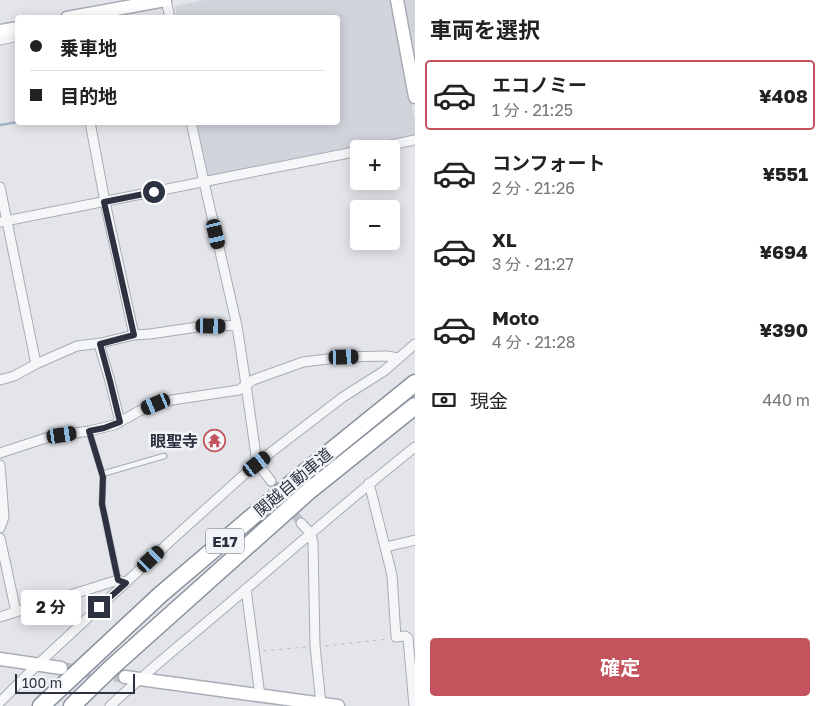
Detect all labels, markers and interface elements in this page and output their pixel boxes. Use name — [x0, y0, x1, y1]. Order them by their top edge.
text: 車両を選択 — [430, 16, 540, 43]
text: 乗車地 — [60, 36, 117, 59]
icon: car — [432, 73, 477, 118]
text: エコノミー — [492, 73, 587, 96]
text: 目的地 — [60, 84, 117, 107]
text: ¥408 — [759, 84, 808, 107]
text: 1 分 · 21:25 — [492, 100, 573, 120]
map controls — [350, 140, 400, 250]
button: + — [350, 140, 400, 190]
icon: car — [432, 151, 477, 196]
text: コンフォート — [492, 151, 605, 174]
text: ¥551 — [762, 162, 808, 185]
text: 2 分 · 21:26 — [492, 178, 575, 198]
route start — [143, 181, 165, 203]
button: − — [350, 200, 400, 250]
car — [205, 218, 226, 250]
text: XL — [492, 228, 517, 251]
icon: car — [432, 229, 477, 274]
text: ¥694 — [759, 240, 808, 263]
text: 3 分 · 21:27 — [492, 254, 574, 274]
text: Moto — [492, 306, 539, 329]
icon: car — [432, 307, 477, 352]
car — [195, 318, 226, 334]
text: ¥390 — [759, 318, 808, 341]
text: 4 分 · 21:28 — [492, 332, 575, 352]
car — [328, 349, 359, 365]
icon: cash — [430, 386, 458, 414]
text: 現金 — [470, 389, 508, 412]
text: 440 m — [762, 390, 810, 410]
car — [139, 391, 172, 417]
car — [46, 425, 77, 445]
temple icon: 眼聖寺 — [202, 429, 226, 453]
place label: 眼聖寺 — [150, 431, 198, 451]
street label: 関越自動車道 — [250, 443, 336, 521]
car — [240, 449, 273, 479]
road number: E17 — [206, 528, 244, 554]
car — [134, 543, 167, 575]
callout: 2 分 — [22, 590, 82, 624]
route end — [88, 596, 110, 618]
text: 2 分 — [36, 597, 66, 617]
button: 確定 — [430, 638, 810, 696]
scale bar — [15, 671, 135, 694]
text: 100 m — [22, 674, 62, 691]

